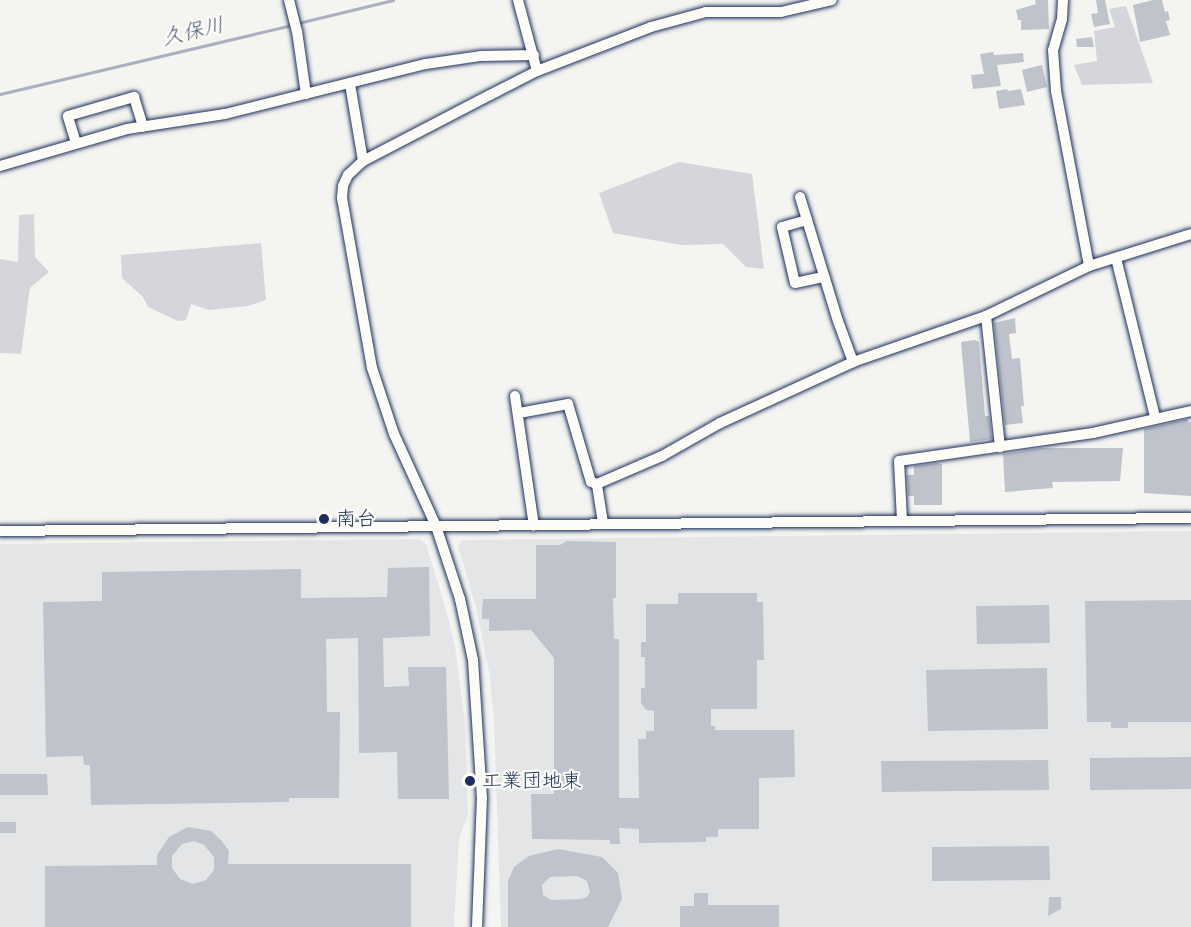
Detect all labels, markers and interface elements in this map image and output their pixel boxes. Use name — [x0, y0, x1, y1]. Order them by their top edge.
water label: 久保川 — [159, 13, 227, 51]
place label: 南台 — [336, 507, 376, 531]
marker: 南台 — [317, 512, 331, 526]
place label: 工業団地東 — [482, 769, 582, 793]
marker: 工業団地東 — [463, 774, 477, 788]

